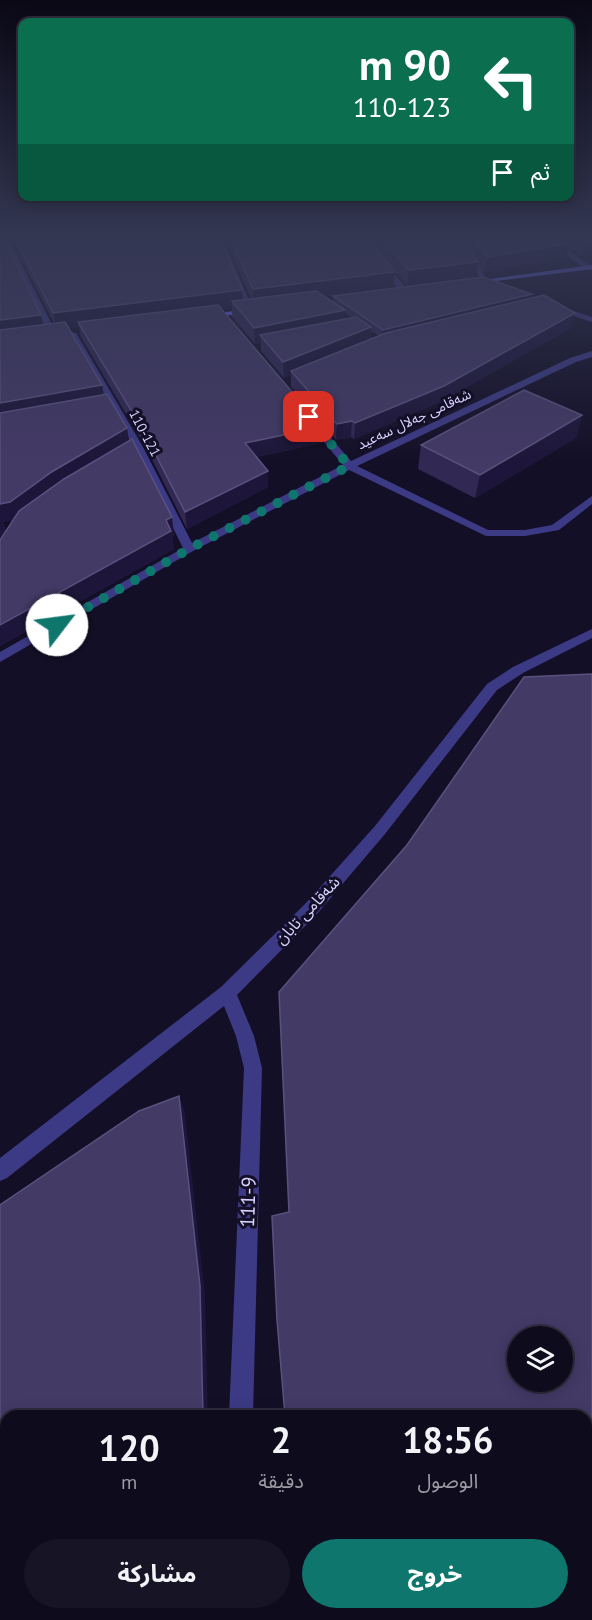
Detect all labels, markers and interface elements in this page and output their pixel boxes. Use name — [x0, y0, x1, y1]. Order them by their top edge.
text: 90 m — [359, 37, 451, 92]
icon: left — [472, 42, 550, 120]
text: 110-123 — [353, 90, 451, 124]
icon: arrive — [486, 156, 519, 189]
text: ثم — [531, 158, 550, 186]
street label: شەقامی جەلال سەعید — [354, 385, 474, 453]
pin — [283, 391, 334, 442]
icon: arrive — [292, 400, 325, 433]
street label: 110-121 — [125, 406, 165, 460]
position arrow — [25, 593, 89, 657]
street label: شەقامی تابان — [270, 872, 344, 948]
street label: 111-9 — [234, 1176, 262, 1228]
map controls — [507, 1326, 573, 1392]
button: layers — [507, 1326, 573, 1392]
text: 2 — [271, 1416, 291, 1463]
text: 18:56 — [402, 1416, 494, 1463]
text: 120 — [98, 1424, 160, 1471]
text: دقيقة — [258, 1468, 304, 1494]
text: الوصول — [417, 1468, 478, 1494]
text: m — [121, 1469, 137, 1495]
button: مشاركة — [24, 1539, 290, 1608]
button: خروج — [302, 1539, 568, 1608]

